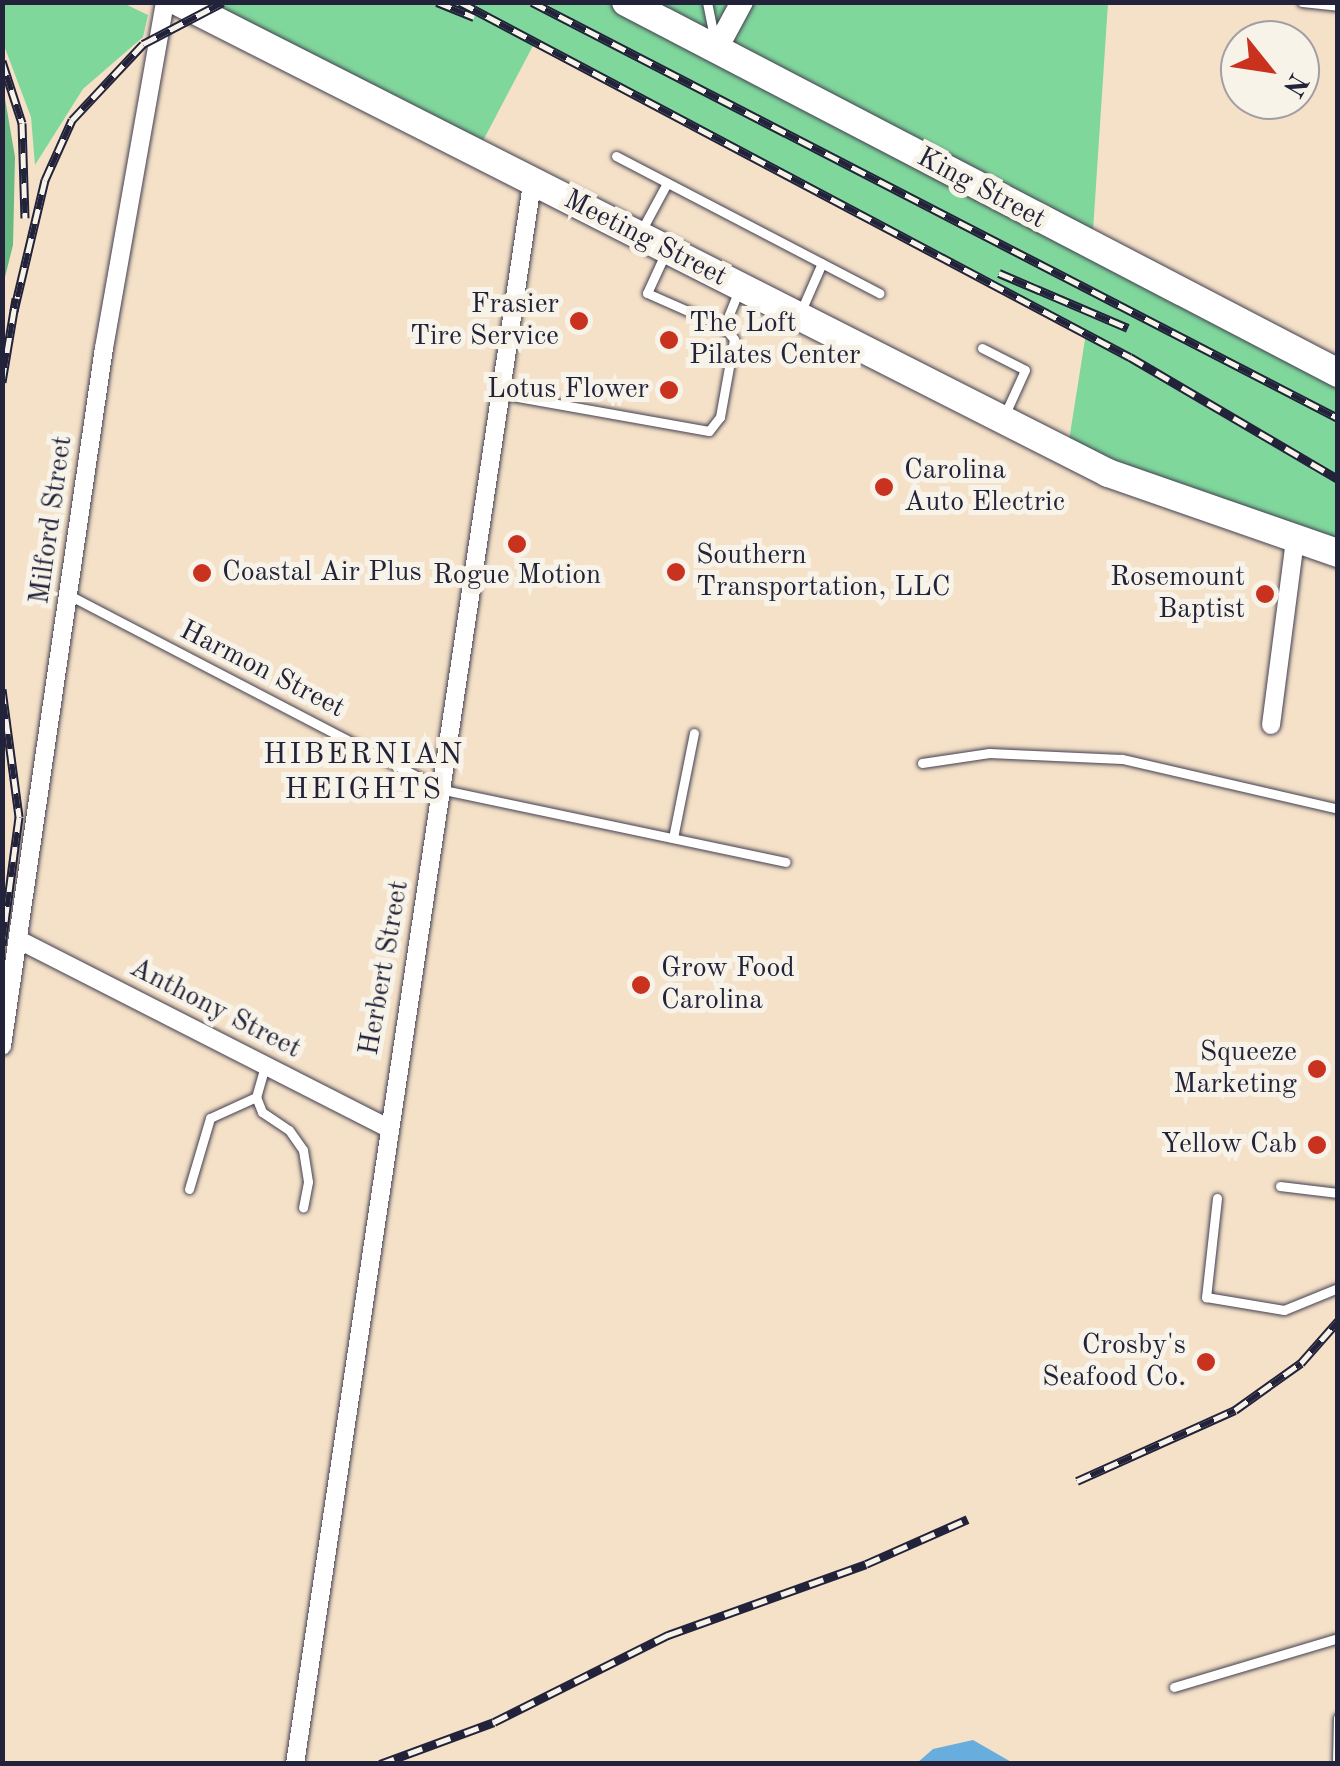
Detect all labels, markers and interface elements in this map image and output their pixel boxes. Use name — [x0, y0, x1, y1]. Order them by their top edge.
north arrow — [1220, 20, 1320, 120]
text: N — [1277, 68, 1312, 100]
street label: King Street — [911, 141, 1051, 237]
street label: Meeting Street — [558, 183, 732, 295]
place label: Frasier Tire Service — [410, 288, 559, 354]
place label: The Loft Pilates Center — [689, 307, 861, 373]
marker: Frasier Tire Service — [568, 310, 590, 332]
marker: The Loft Pilates Center — [658, 329, 680, 351]
place label: Lotus Flower — [487, 373, 649, 407]
marker: Lotus Flower — [658, 379, 680, 401]
street label: Milford Street — [24, 434, 80, 606]
place label: Carolina Auto Electric — [904, 454, 1065, 520]
marker: Carolina Auto Electric — [873, 476, 895, 498]
marker: Rogue Motion — [506, 533, 528, 555]
place label: Southern Transportation, LLC — [696, 539, 950, 605]
place label: Coastal Air Plus — [222, 556, 422, 590]
place label: Rogue Motion — [433, 559, 601, 593]
marker: Southern Transportation, LLC — [665, 561, 687, 583]
place label: Rosemount Baptist — [1110, 561, 1245, 627]
marker: Coastal Air Plus — [191, 562, 213, 584]
marker: Rosemount Baptist — [1254, 583, 1276, 605]
street label: Harmon Street — [174, 614, 350, 726]
district label: HIBERNIAN HEIGHTS — [263, 737, 465, 808]
street label: Herbert Street — [353, 878, 417, 1058]
street label: Anthony Street — [124, 951, 306, 1067]
place label: Grow Food Carolina — [661, 952, 795, 1018]
marker: Grow Food Carolina — [630, 974, 652, 996]
place label: Squeeze Marketing — [1173, 1036, 1297, 1102]
marker: Squeeze Marketing — [1306, 1058, 1328, 1080]
place label: Yellow Cab — [1161, 1128, 1297, 1162]
marker: Yellow Cab — [1306, 1134, 1328, 1156]
place label: Crosby's Seafood Co. — [1042, 1329, 1186, 1395]
marker: Crosby's Seafood Co. — [1195, 1351, 1217, 1373]

